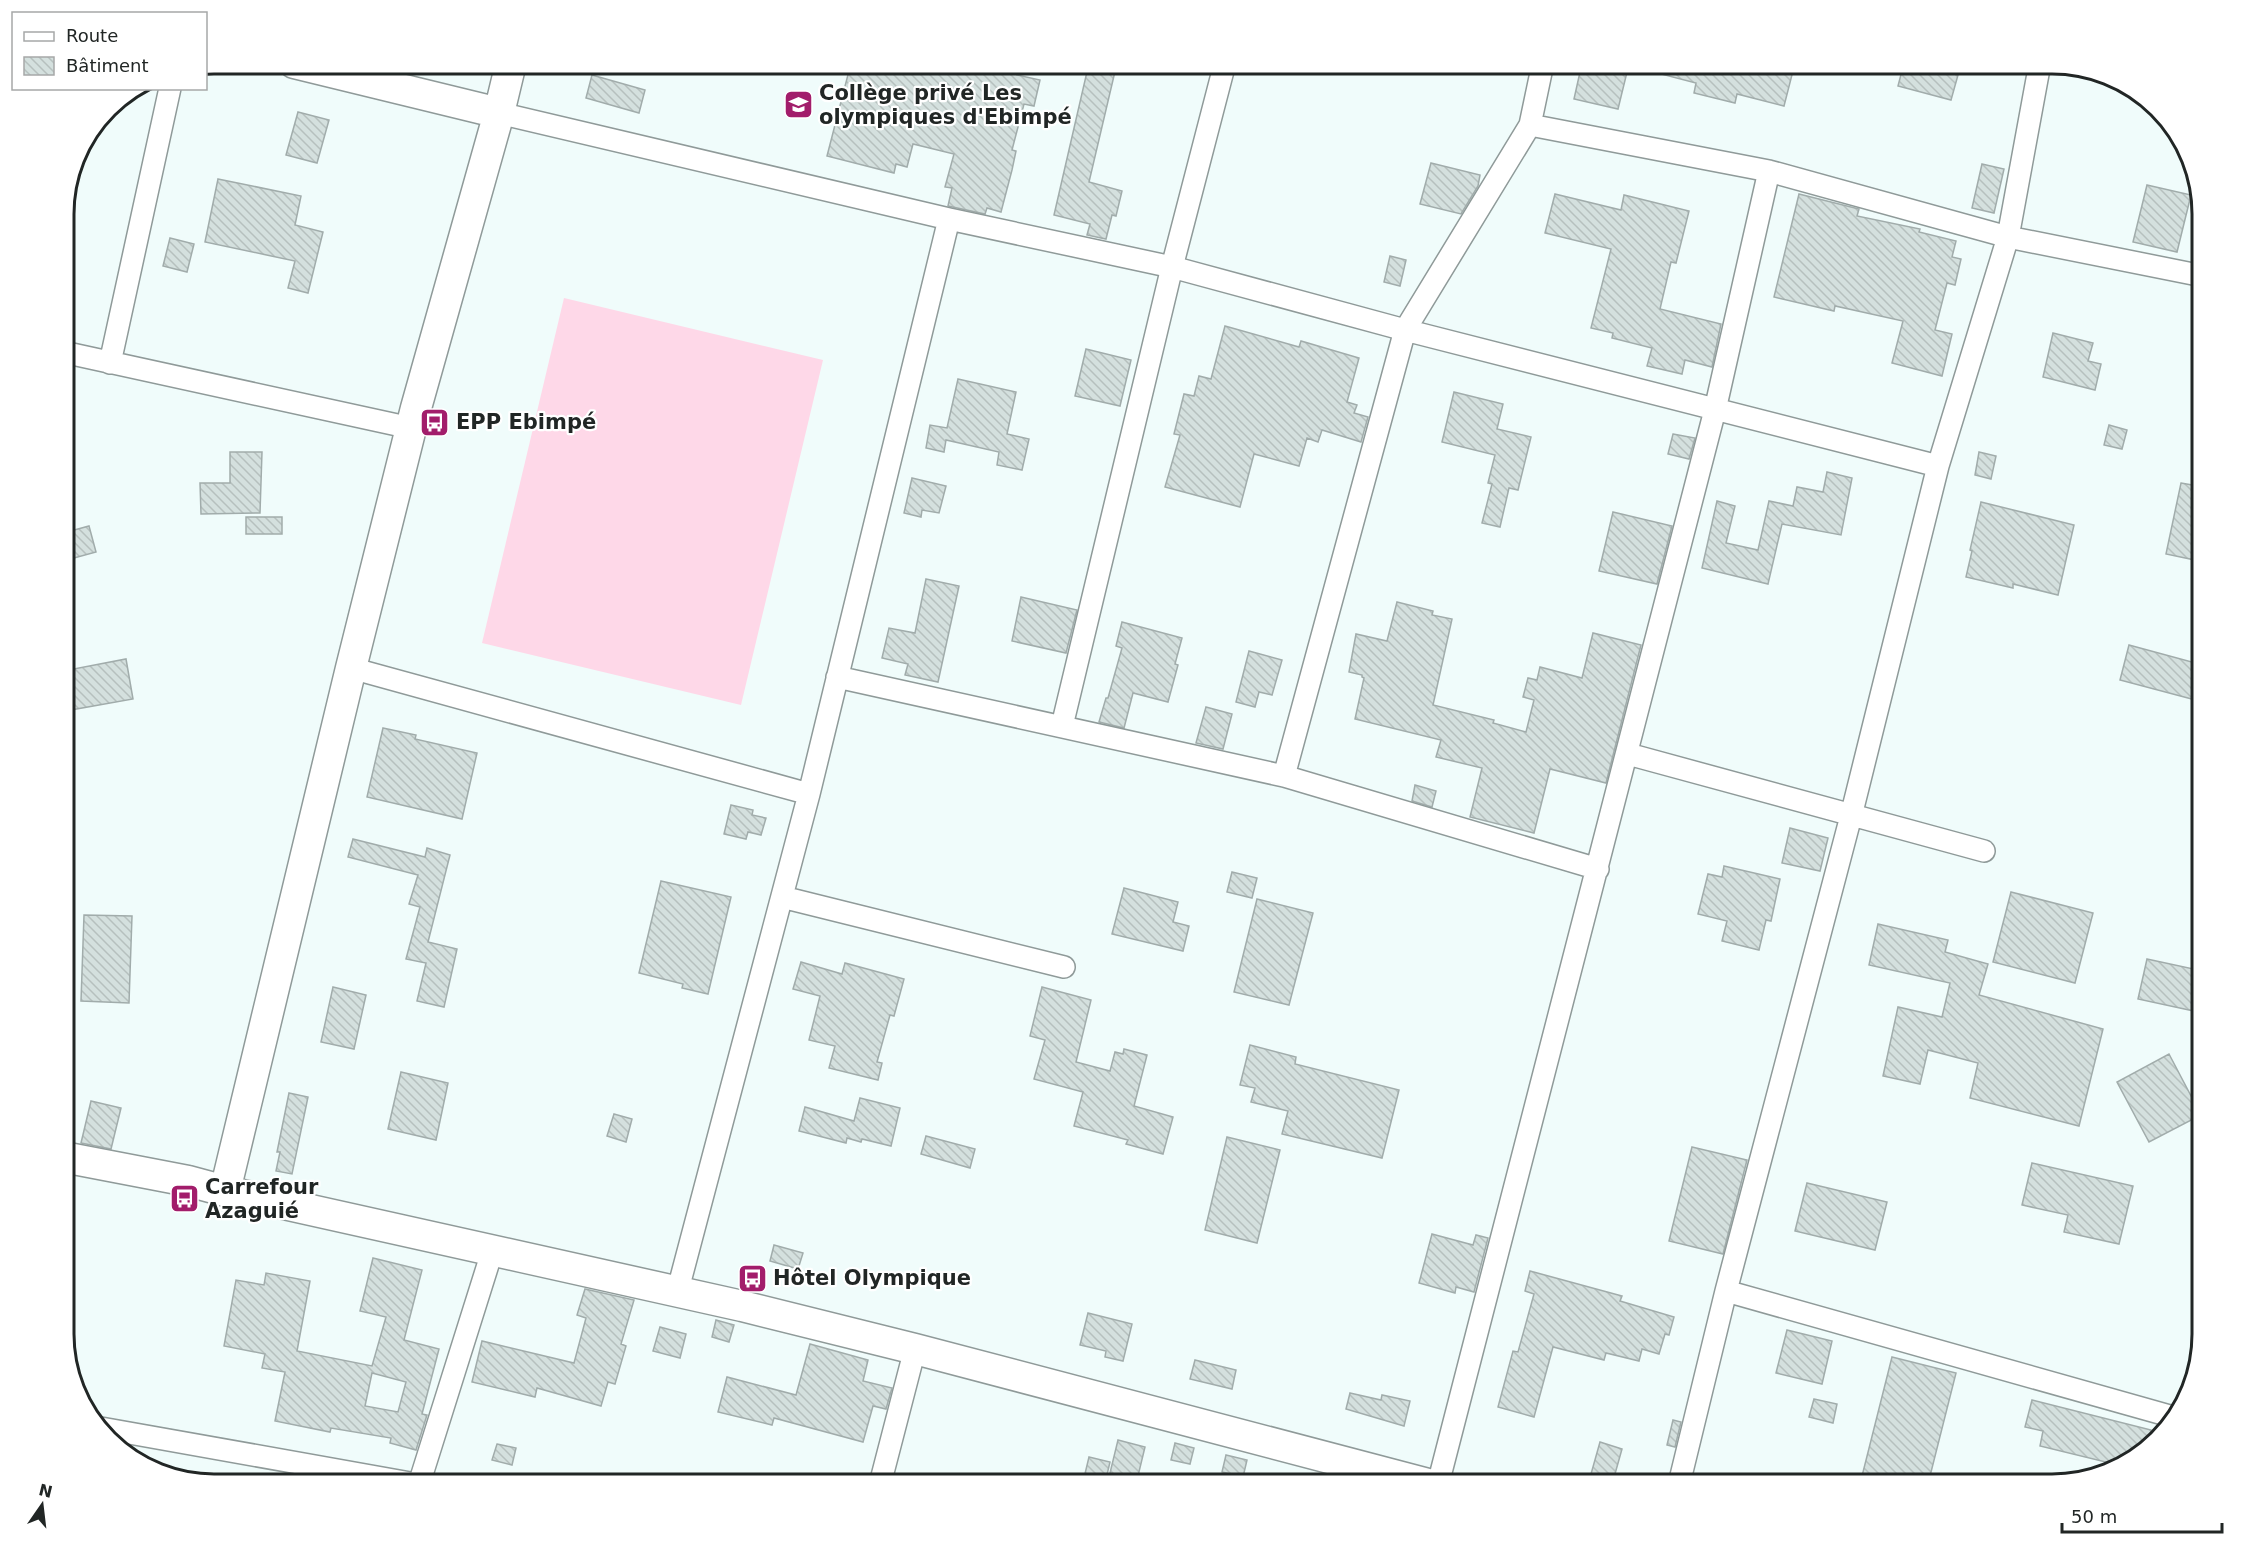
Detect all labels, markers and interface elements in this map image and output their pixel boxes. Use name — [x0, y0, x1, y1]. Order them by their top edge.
legend — [12, 12, 207, 90]
text: Route — [66, 25, 118, 46]
text: Bâtiment — [66, 55, 149, 76]
place label: Collège privé Les olympiques d'Ebimpé — [819, 81, 1072, 129]
school or university icon: Collège privé Les olympiques d'Ebimpé — [782, 89, 814, 121]
bus stop icon: EPP Ebimpé — [419, 406, 451, 438]
place label: EPP Ebimpé — [456, 410, 596, 434]
place label: Carrefour Azaguié — [205, 1175, 319, 1223]
bus stop icon: Carrefour Azaguié — [168, 1183, 200, 1215]
bus stop icon: Hôtel Olympique — [736, 1262, 768, 1294]
place label: Hôtel Olympique — [773, 1266, 971, 1290]
north arrow — [12, 1475, 72, 1535]
text: N — [37, 1480, 54, 1502]
scale bar — [2062, 1496, 2222, 1534]
text: 50 m — [2071, 1506, 2117, 1527]

